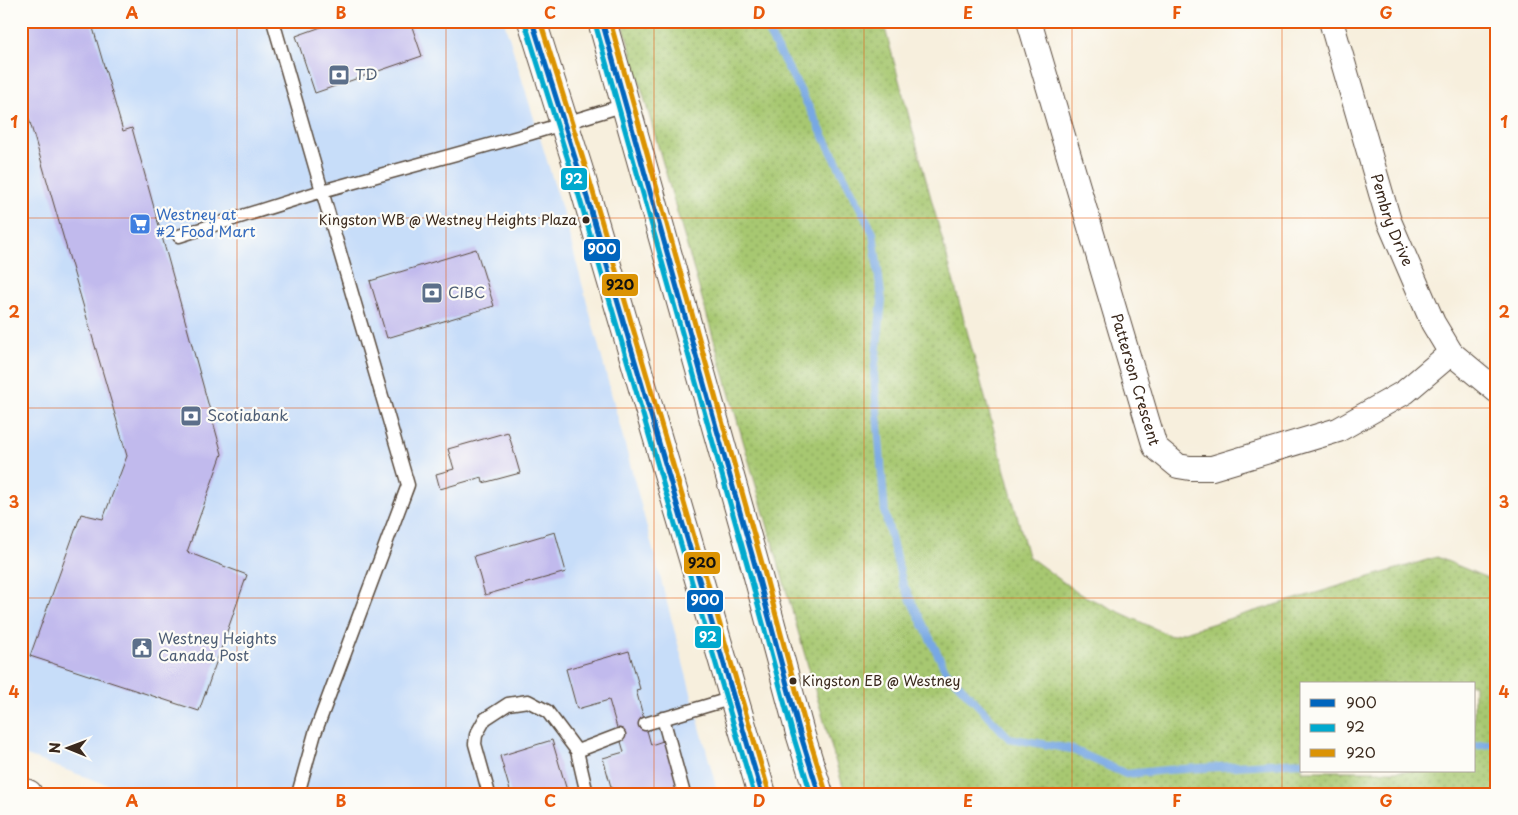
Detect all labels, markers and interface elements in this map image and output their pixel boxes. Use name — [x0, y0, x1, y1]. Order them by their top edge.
text: A — [126, 0, 139, 24]
text: B — [336, 0, 347, 24]
text: C — [544, 0, 556, 24]
text: D — [753, 0, 765, 24]
text: E — [963, 0, 973, 24]
text: F — [1172, 0, 1182, 24]
text: G — [1379, 0, 1393, 24]
place label: TD — [355, 62, 378, 85]
bank icon: TD — [327, 63, 351, 87]
text: 1 — [10, 109, 18, 133]
text: 1 — [1500, 109, 1508, 133]
line badge: 92 — [560, 167, 588, 191]
text: 92 — [565, 168, 583, 189]
street label: Pembry Drive — [1366, 171, 1420, 269]
place label: Westney at #2 Food Mart — [156, 202, 256, 242]
place label: Kingston WB @ Westney Heights Plaza — [319, 209, 577, 230]
supermarket icon: Westney at #2 Food Mart — [128, 212, 152, 236]
marker: Kingston WB @ Westney Heights Plaza — [581, 215, 591, 225]
line badge: 900 — [583, 238, 621, 262]
text: 900 — [588, 238, 616, 259]
line badge: 920 — [601, 273, 639, 297]
text: 920 — [606, 274, 634, 295]
place label: CIBC — [448, 280, 485, 303]
bank icon: CIBC — [420, 281, 444, 305]
text: 2 — [8, 299, 20, 323]
text: 2 — [1498, 299, 1510, 323]
street label: Patterson Crescent — [1106, 310, 1167, 448]
place label: Scotiabank — [207, 403, 288, 426]
bank icon: Scotiabank — [179, 404, 203, 428]
text: 3 — [9, 489, 19, 513]
text: 3 — [1499, 489, 1509, 513]
line badge: 920 — [683, 551, 721, 575]
text: 920 — [688, 552, 716, 573]
line badge: 900 — [686, 589, 724, 613]
text: 900 — [691, 589, 719, 610]
line badge: 92 — [694, 625, 722, 649]
place label: Westney Heights Canada Post — [158, 626, 277, 666]
text: 92 — [699, 626, 717, 647]
public building icon: Westney Heights Canada Post — [130, 636, 154, 660]
place label: Kingston EB @ Westney — [802, 670, 961, 691]
marker: Kingston EB @ Westney — [788, 676, 798, 686]
text: 4 — [9, 679, 20, 703]
text: 4 — [1499, 679, 1510, 703]
legend — [1300, 682, 1476, 772]
text: 900 — [1346, 690, 1377, 713]
text: 92 — [1346, 714, 1365, 737]
north arrow — [42, 722, 92, 772]
text: 920 — [1346, 740, 1376, 763]
text: N — [44, 742, 65, 753]
text: A — [126, 788, 139, 812]
text: B — [336, 788, 347, 812]
text: C — [544, 788, 556, 812]
text: D — [753, 788, 765, 812]
text: E — [963, 788, 973, 812]
text: F — [1172, 788, 1182, 812]
text: G — [1379, 788, 1393, 812]

